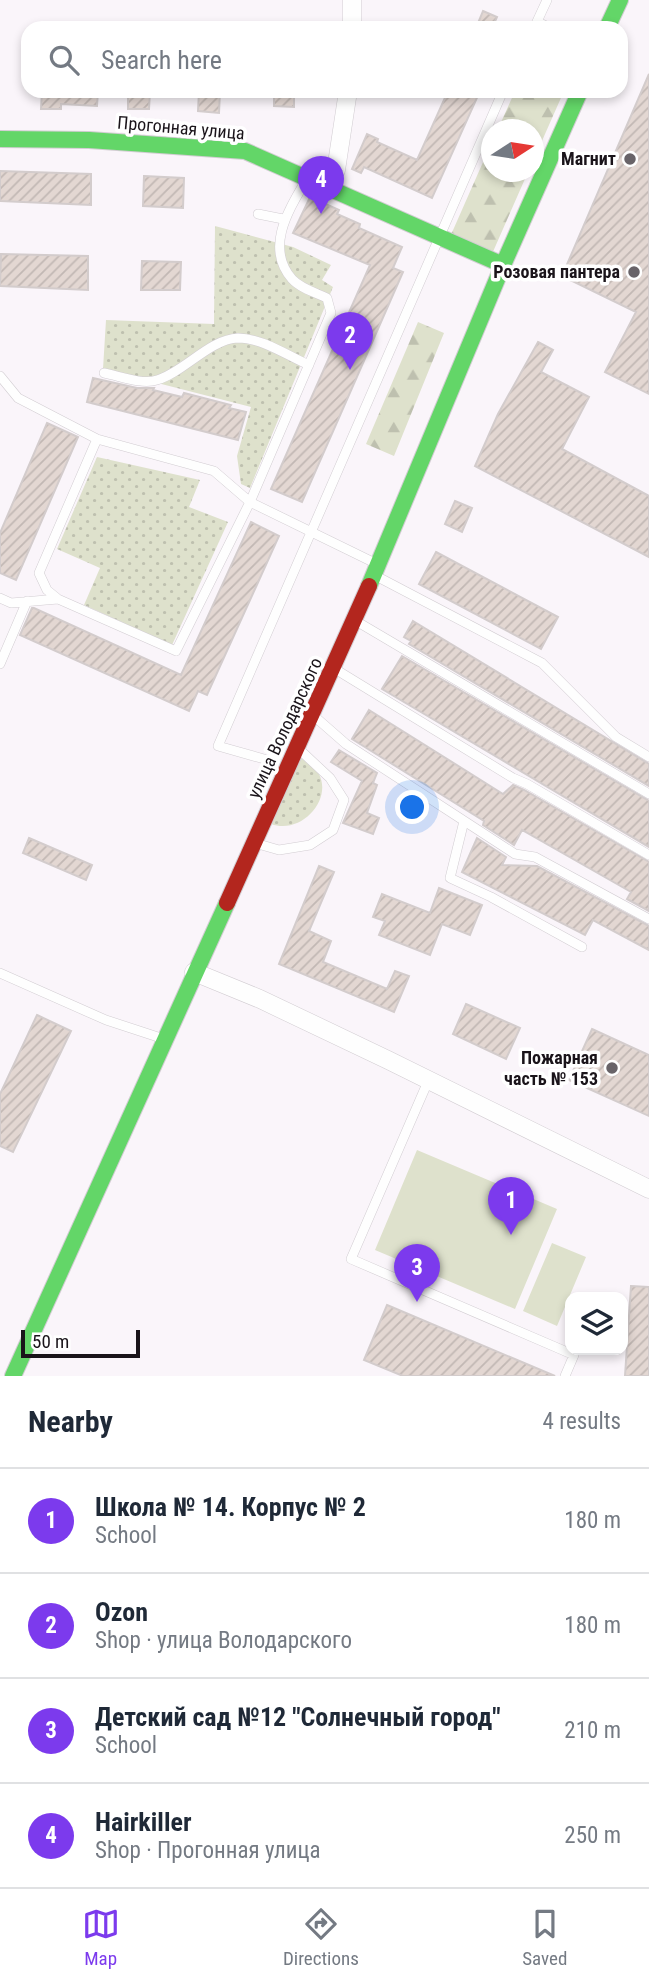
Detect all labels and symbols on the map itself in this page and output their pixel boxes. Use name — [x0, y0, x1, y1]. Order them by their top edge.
street label: Прогонная улица — [116, 111, 246, 144]
north arrow — [481, 119, 544, 182]
place label: Магнит — [561, 148, 616, 169]
marker: Магнит — [622, 151, 638, 167]
pin: 4 — [298, 156, 344, 214]
place label: Розовая пантера — [493, 261, 620, 282]
marker: Розовая пантера — [626, 264, 642, 280]
pin: 2 — [327, 312, 373, 370]
street label: улица Володарского — [243, 654, 326, 801]
your location — [395, 790, 429, 824]
place label: Пожарная часть № 153 — [504, 1047, 598, 1089]
marker: Пожарная часть № 153 — [604, 1060, 620, 1076]
pin: 1 — [488, 1177, 534, 1235]
pin: 3 — [394, 1244, 440, 1302]
scale bar — [21, 1327, 140, 1359]

